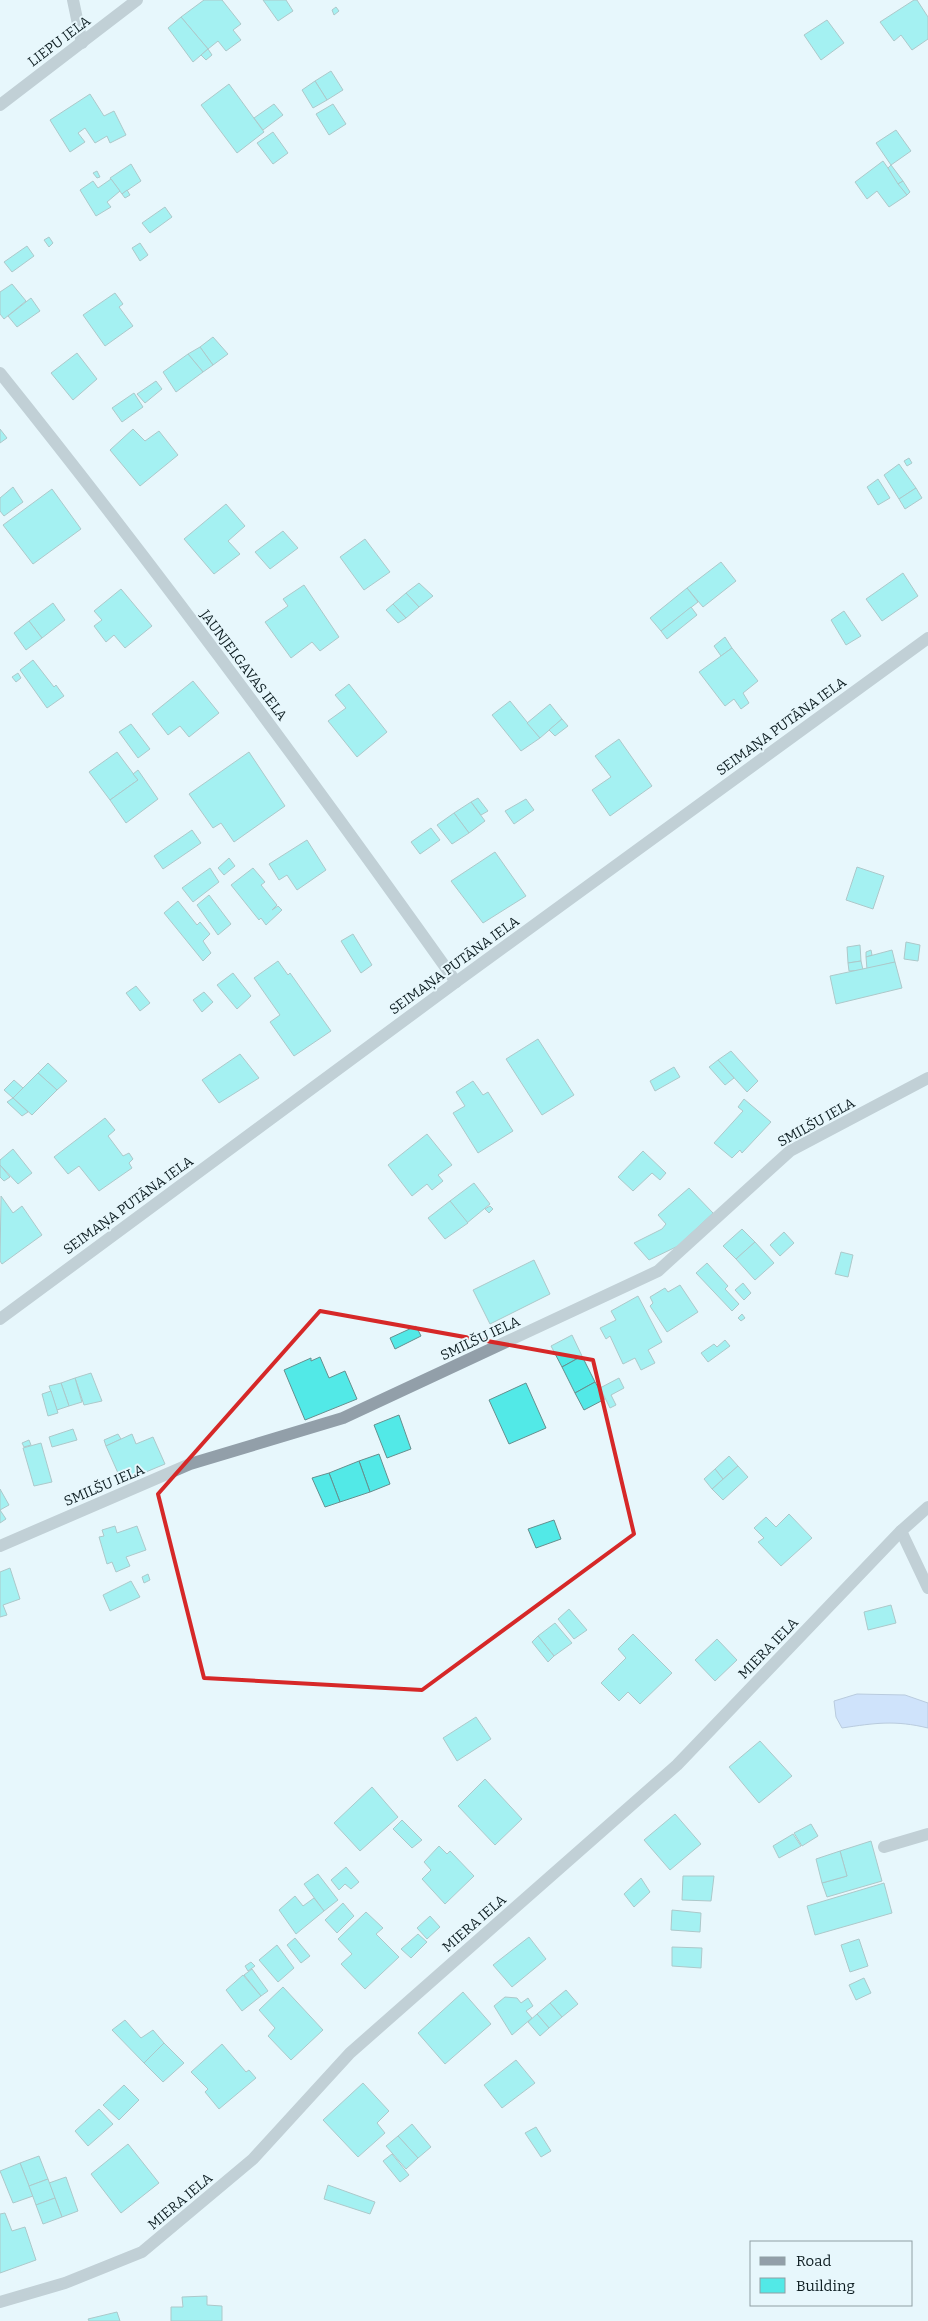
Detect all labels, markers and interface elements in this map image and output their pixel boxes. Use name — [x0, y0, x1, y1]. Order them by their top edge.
street label: LIEPU IELA — [25, 12, 94, 70]
street label: JAUNJELGAVAS IELA — [196, 606, 291, 724]
street label: SEIMAŅA PUTĀNA IELA — [713, 674, 850, 780]
street label: SEIMAŅA PUTĀNA IELA — [386, 913, 523, 1019]
street label: SMILŠU IELA — [774, 1093, 858, 1151]
street label: SEIMAŅA PUTĀNA IELA — [60, 1153, 197, 1259]
street label: SMILŠU IELA — [437, 1312, 523, 1364]
street label: SMILŠU IELA — [61, 1460, 147, 1510]
street label: MIERA IELA — [735, 1614, 802, 1683]
street label: MIERA IELA — [439, 1891, 510, 1956]
street label: MIERA IELA — [145, 2169, 216, 2233]
legend — [750, 2241, 913, 2306]
text: Road — [796, 2252, 831, 2270]
text: Building — [796, 2277, 855, 2295]

